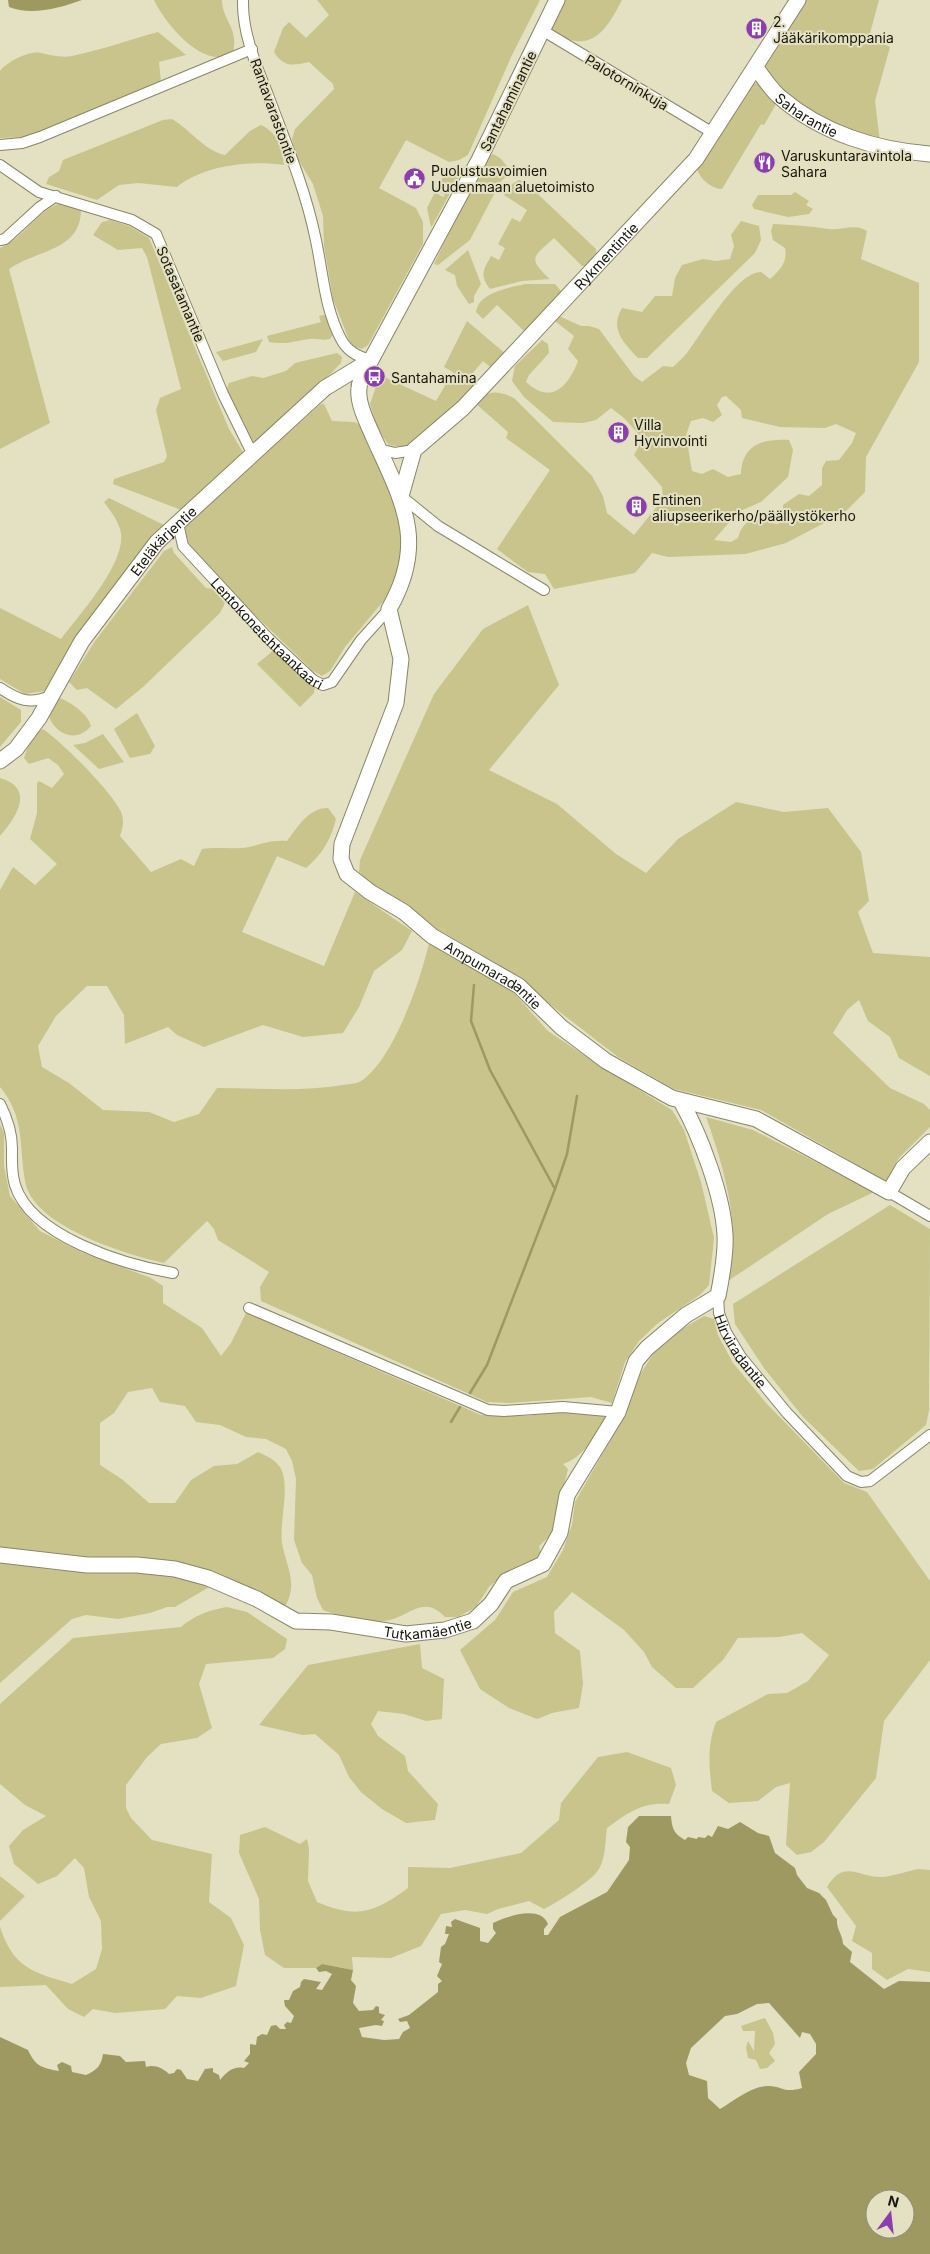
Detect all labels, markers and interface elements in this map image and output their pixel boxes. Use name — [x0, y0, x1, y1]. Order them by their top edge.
place label: 2. Jääkärikomppania — [773, 13, 894, 46]
building icon: 2. Jääkärikomppania — [745, 17, 769, 41]
street label: Santahaminantie — [476, 48, 540, 154]
street label: Palotorninkuja — [582, 50, 672, 114]
street label: Rantavarastontie — [247, 56, 301, 166]
street label: Saharantie — [772, 89, 841, 140]
place label: Varuskuntaravintola Sahara — [781, 147, 912, 180]
restaurant icon: Varuskuntaravintola Sahara — [753, 151, 777, 175]
place label: Puolustusvoimien Uudenmaan aluetoimisto — [431, 162, 595, 195]
public building icon: Puolustusvoimien Uudenmaan aluetoimisto — [403, 166, 427, 190]
street label: Rykmentintie — [570, 219, 641, 293]
street label: Sotasatamantie — [153, 244, 209, 344]
bus stop icon: Santahamina — [363, 365, 387, 389]
place label: Santahamina — [391, 369, 477, 386]
place label: Villa Hyvinvointi — [634, 416, 707, 449]
building icon: Villa Hyvinvointi — [606, 420, 630, 444]
place label: Entinen aliupseerikerho/päällystökerho — [652, 491, 856, 524]
building icon: Entinen aliupseerikerho/päällystökerho — [624, 495, 648, 519]
street label: Eteläkärjentie — [126, 502, 199, 579]
street label: Lentokonetehtaankaari — [208, 574, 326, 692]
street label: Ampumaradantie — [442, 937, 546, 1012]
street label: Hirviradantie — [712, 1312, 771, 1391]
street label: Tutkamäentie — [382, 1614, 474, 1643]
north arrow — [865, 2189, 915, 2239]
text: N — [886, 2191, 901, 2211]

